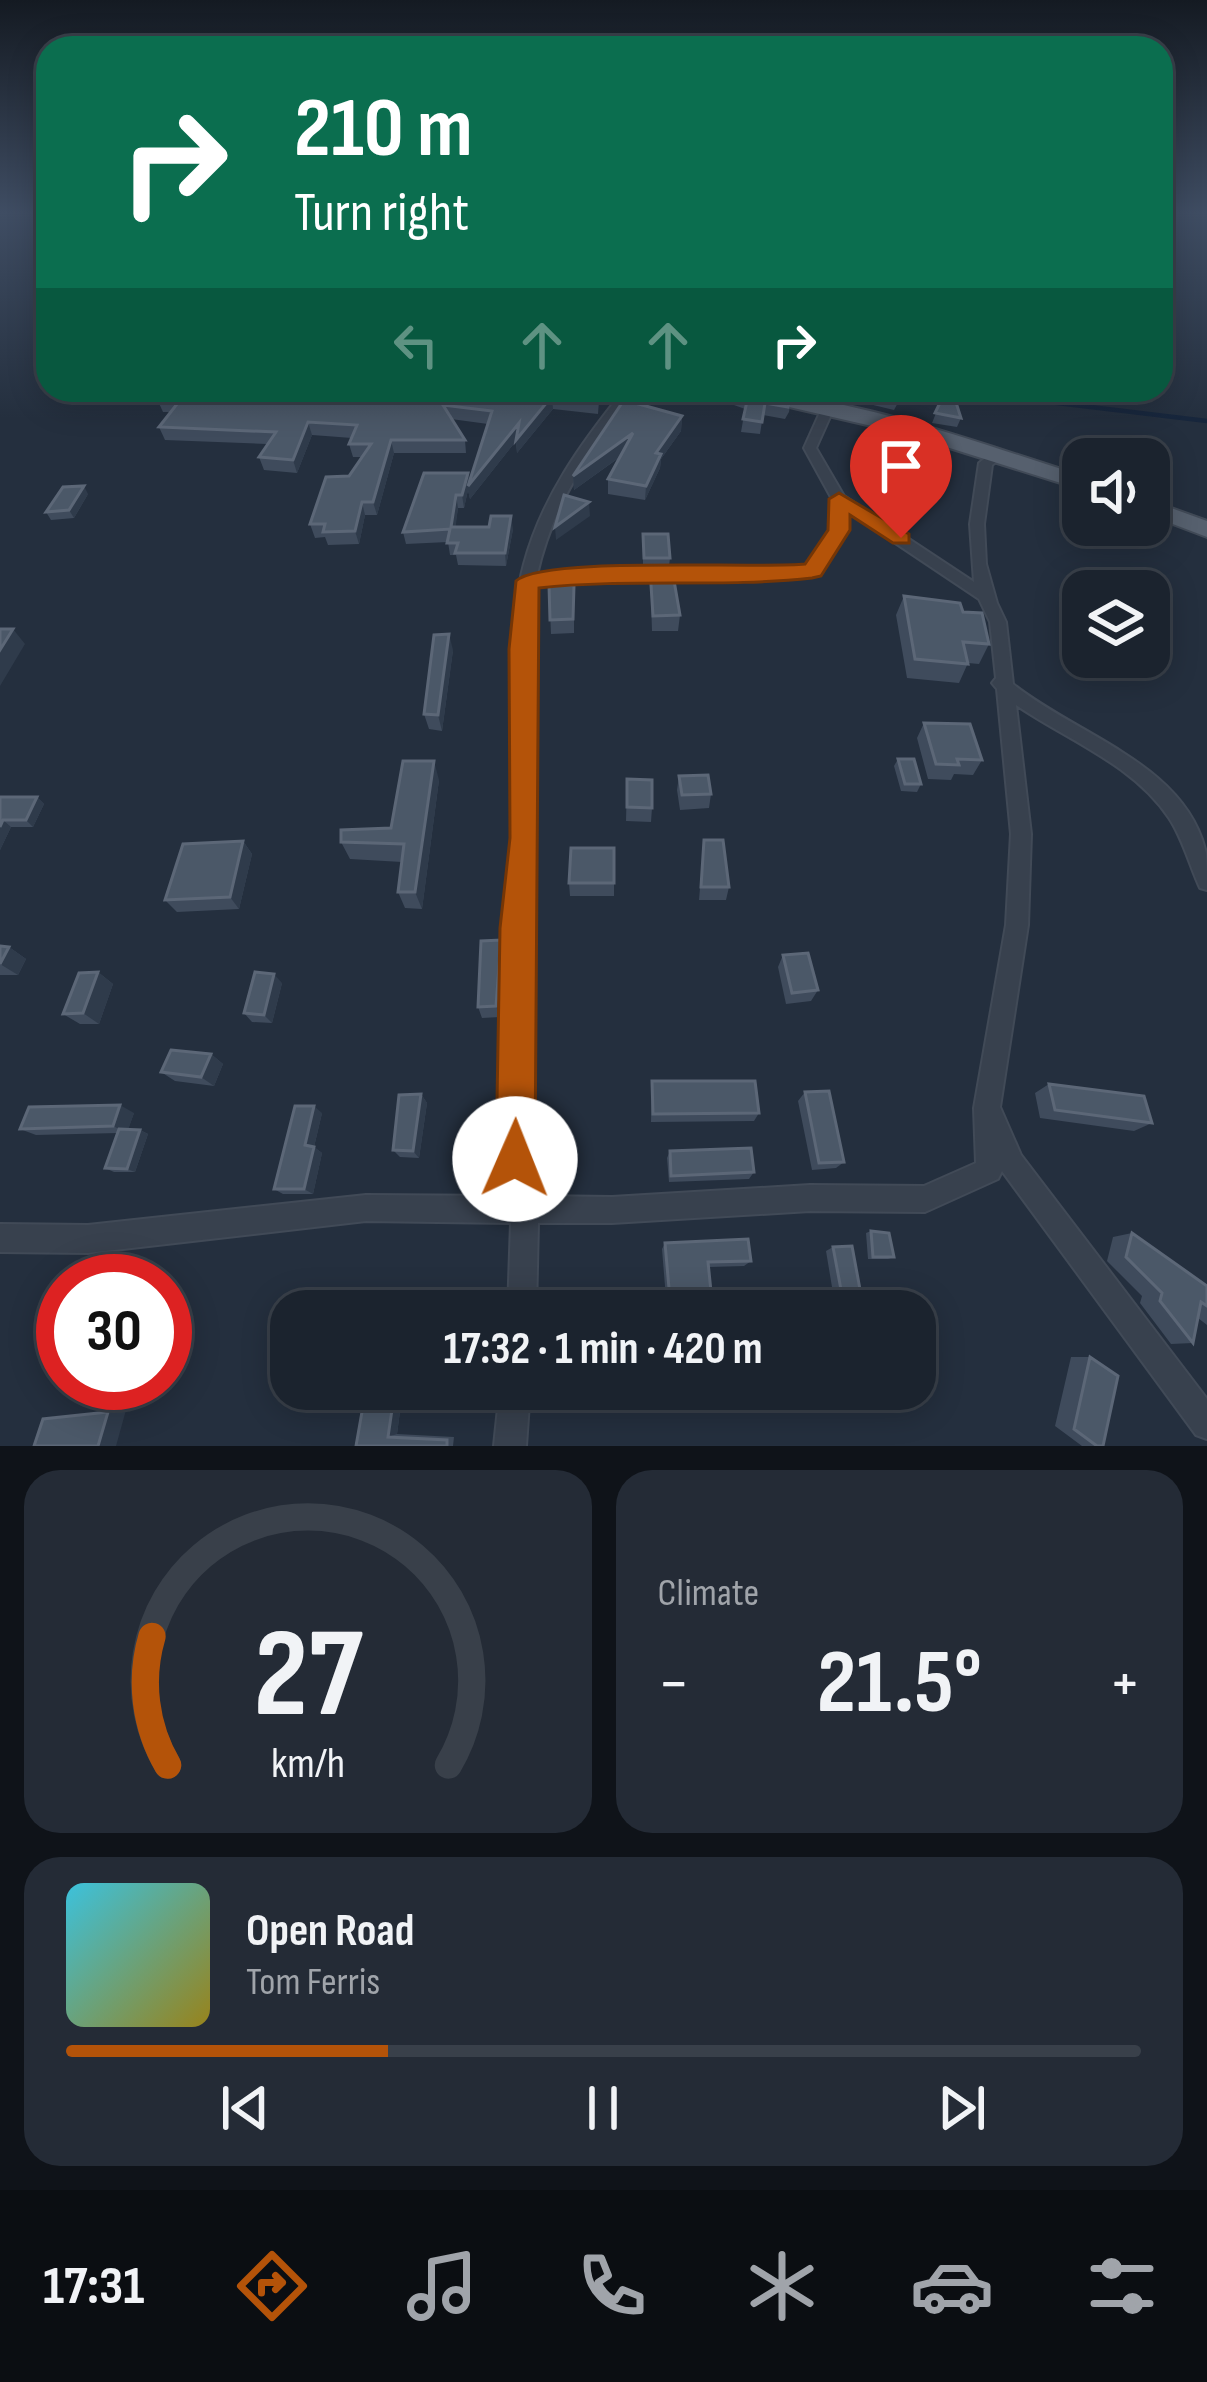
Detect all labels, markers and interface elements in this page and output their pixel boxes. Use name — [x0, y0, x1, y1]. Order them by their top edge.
text: 210 m — [294, 79, 473, 180]
icon: right — [96, 84, 252, 240]
text: Turn right — [294, 181, 469, 246]
icon: left — [383, 312, 449, 378]
icon: ahead — [509, 312, 575, 378]
icon: ahead — [635, 312, 701, 378]
icon: right — [761, 312, 827, 378]
pin — [850, 415, 952, 538]
icon: arrive — [868, 433, 934, 499]
map controls — [1062, 438, 1170, 678]
button: sound — [1062, 438, 1170, 546]
button: layers — [1062, 570, 1170, 678]
position arrow — [452, 1096, 578, 1222]
speed limit sign: 30 — [36, 1254, 192, 1410]
text: 17:32 · 1 min · 420 m — [444, 1322, 762, 1377]
text: Climate — [658, 1570, 759, 1617]
text: 27 — [253, 1602, 363, 1751]
text: 21.5° — [817, 1630, 982, 1738]
text: − — [658, 1645, 690, 1724]
text: + — [1109, 1645, 1141, 1724]
text: km/h — [271, 1737, 345, 1789]
text: Open Road — [246, 1904, 414, 1959]
text: Tom Ferris — [246, 1959, 380, 2006]
icon: previous — [212, 2075, 278, 2141]
icon: pause — [570, 2075, 636, 2141]
icon: next — [929, 2075, 995, 2141]
icon: directions — [230, 2244, 314, 2328]
icon: music — [400, 2244, 484, 2328]
icon: phone — [570, 2244, 654, 2328]
icon: climate — [740, 2244, 824, 2328]
icon: car — [910, 2244, 994, 2328]
icon: filters — [1080, 2244, 1164, 2328]
text: 17:31 — [43, 2254, 144, 2319]

